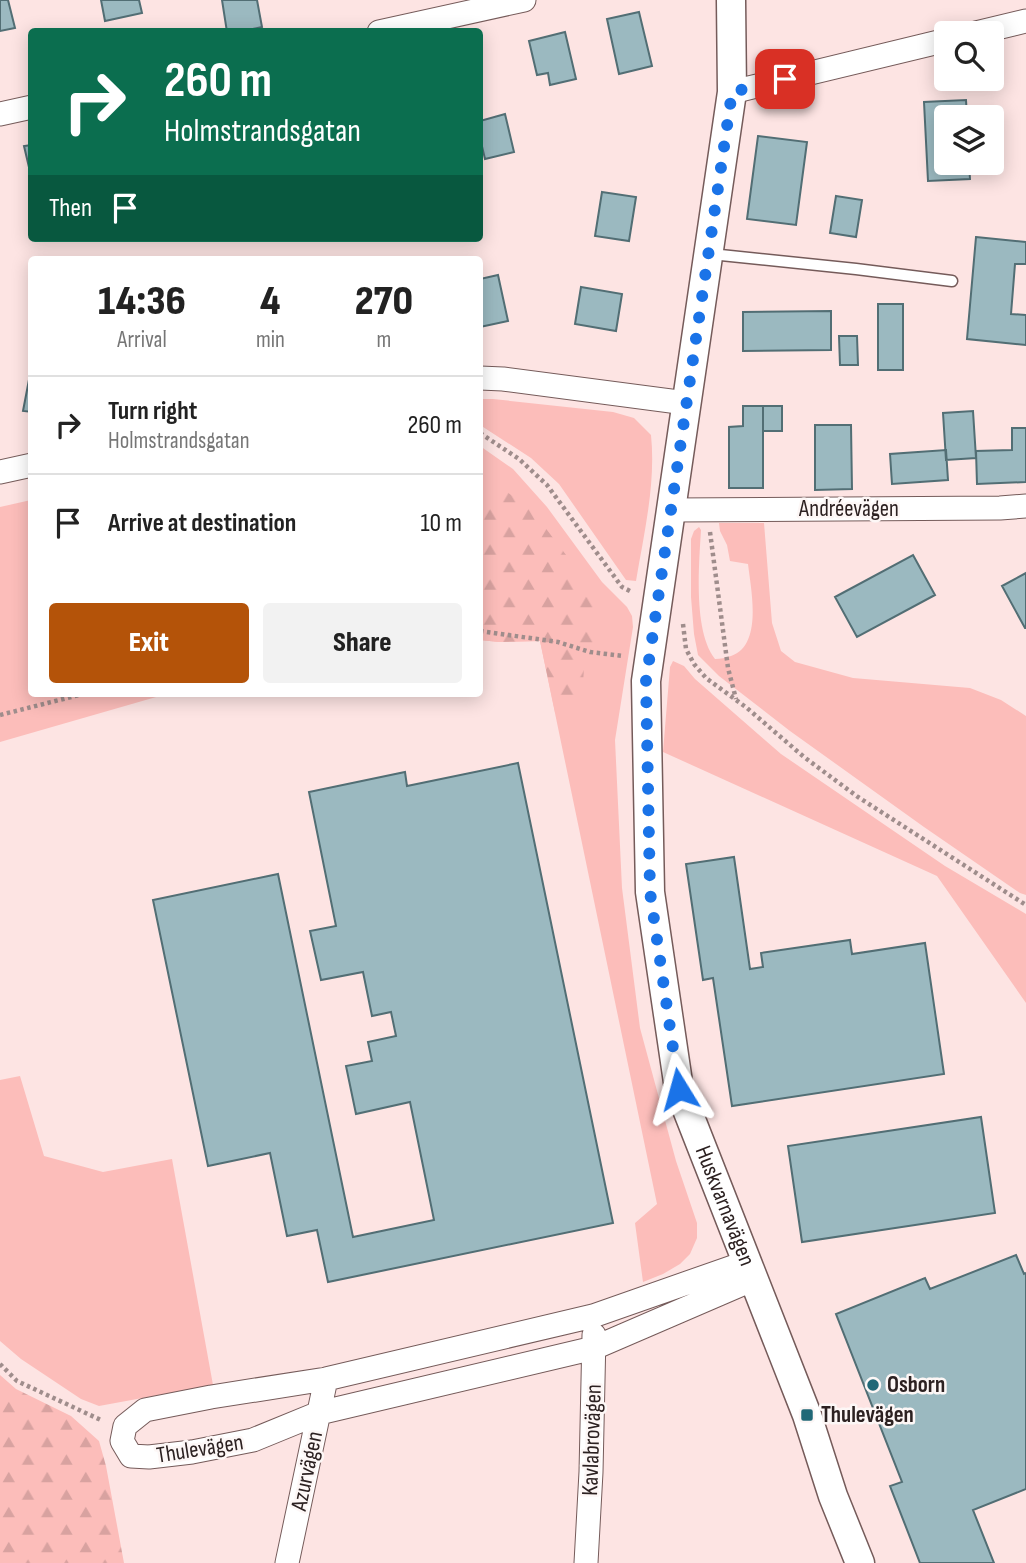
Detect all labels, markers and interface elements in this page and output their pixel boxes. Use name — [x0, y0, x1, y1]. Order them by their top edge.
map controls — [934, 21, 1004, 175]
button: search — [934, 21, 1004, 91]
pin — [755, 49, 815, 109]
text: 260 m — [164, 52, 272, 111]
icon: right — [49, 56, 140, 147]
icon: arrive — [766, 60, 804, 98]
button: layers — [934, 105, 1004, 175]
text: Holmstrandsgatan — [164, 112, 361, 151]
icon: arrive — [106, 189, 144, 227]
text: Then — [49, 193, 92, 224]
text: 14:36 — [98, 276, 186, 327]
text: 4 — [260, 276, 281, 327]
text: 270 — [355, 276, 413, 327]
text: Arrival — [117, 326, 167, 354]
text: min — [256, 326, 285, 354]
text: m — [376, 326, 391, 354]
text: Turn right — [108, 396, 197, 427]
icon: right — [49, 406, 87, 444]
text: 260 m — [407, 410, 462, 441]
text: Holmstrandsgatan — [108, 427, 250, 455]
street label: Andréevägen — [798, 495, 899, 523]
icon: arrive — [49, 504, 87, 542]
text: Arrive at destination — [108, 508, 296, 539]
text: 10 m — [420, 508, 462, 539]
button: Exit — [49, 603, 249, 683]
button: Share — [263, 603, 462, 683]
position arrow — [642, 1052, 716, 1126]
street label: Huskvarnavägen — [689, 1142, 761, 1270]
place label: Osborn — [887, 1371, 945, 1399]
marker: Osborn — [865, 1377, 881, 1393]
street label: Kavlabrovägen — [576, 1384, 608, 1496]
place label: Thulevägen — [821, 1401, 914, 1429]
marker: Thulevägen — [799, 1407, 815, 1423]
street label: Thulevägen — [155, 1428, 245, 1470]
street label: Azurvägen — [285, 1429, 329, 1514]

